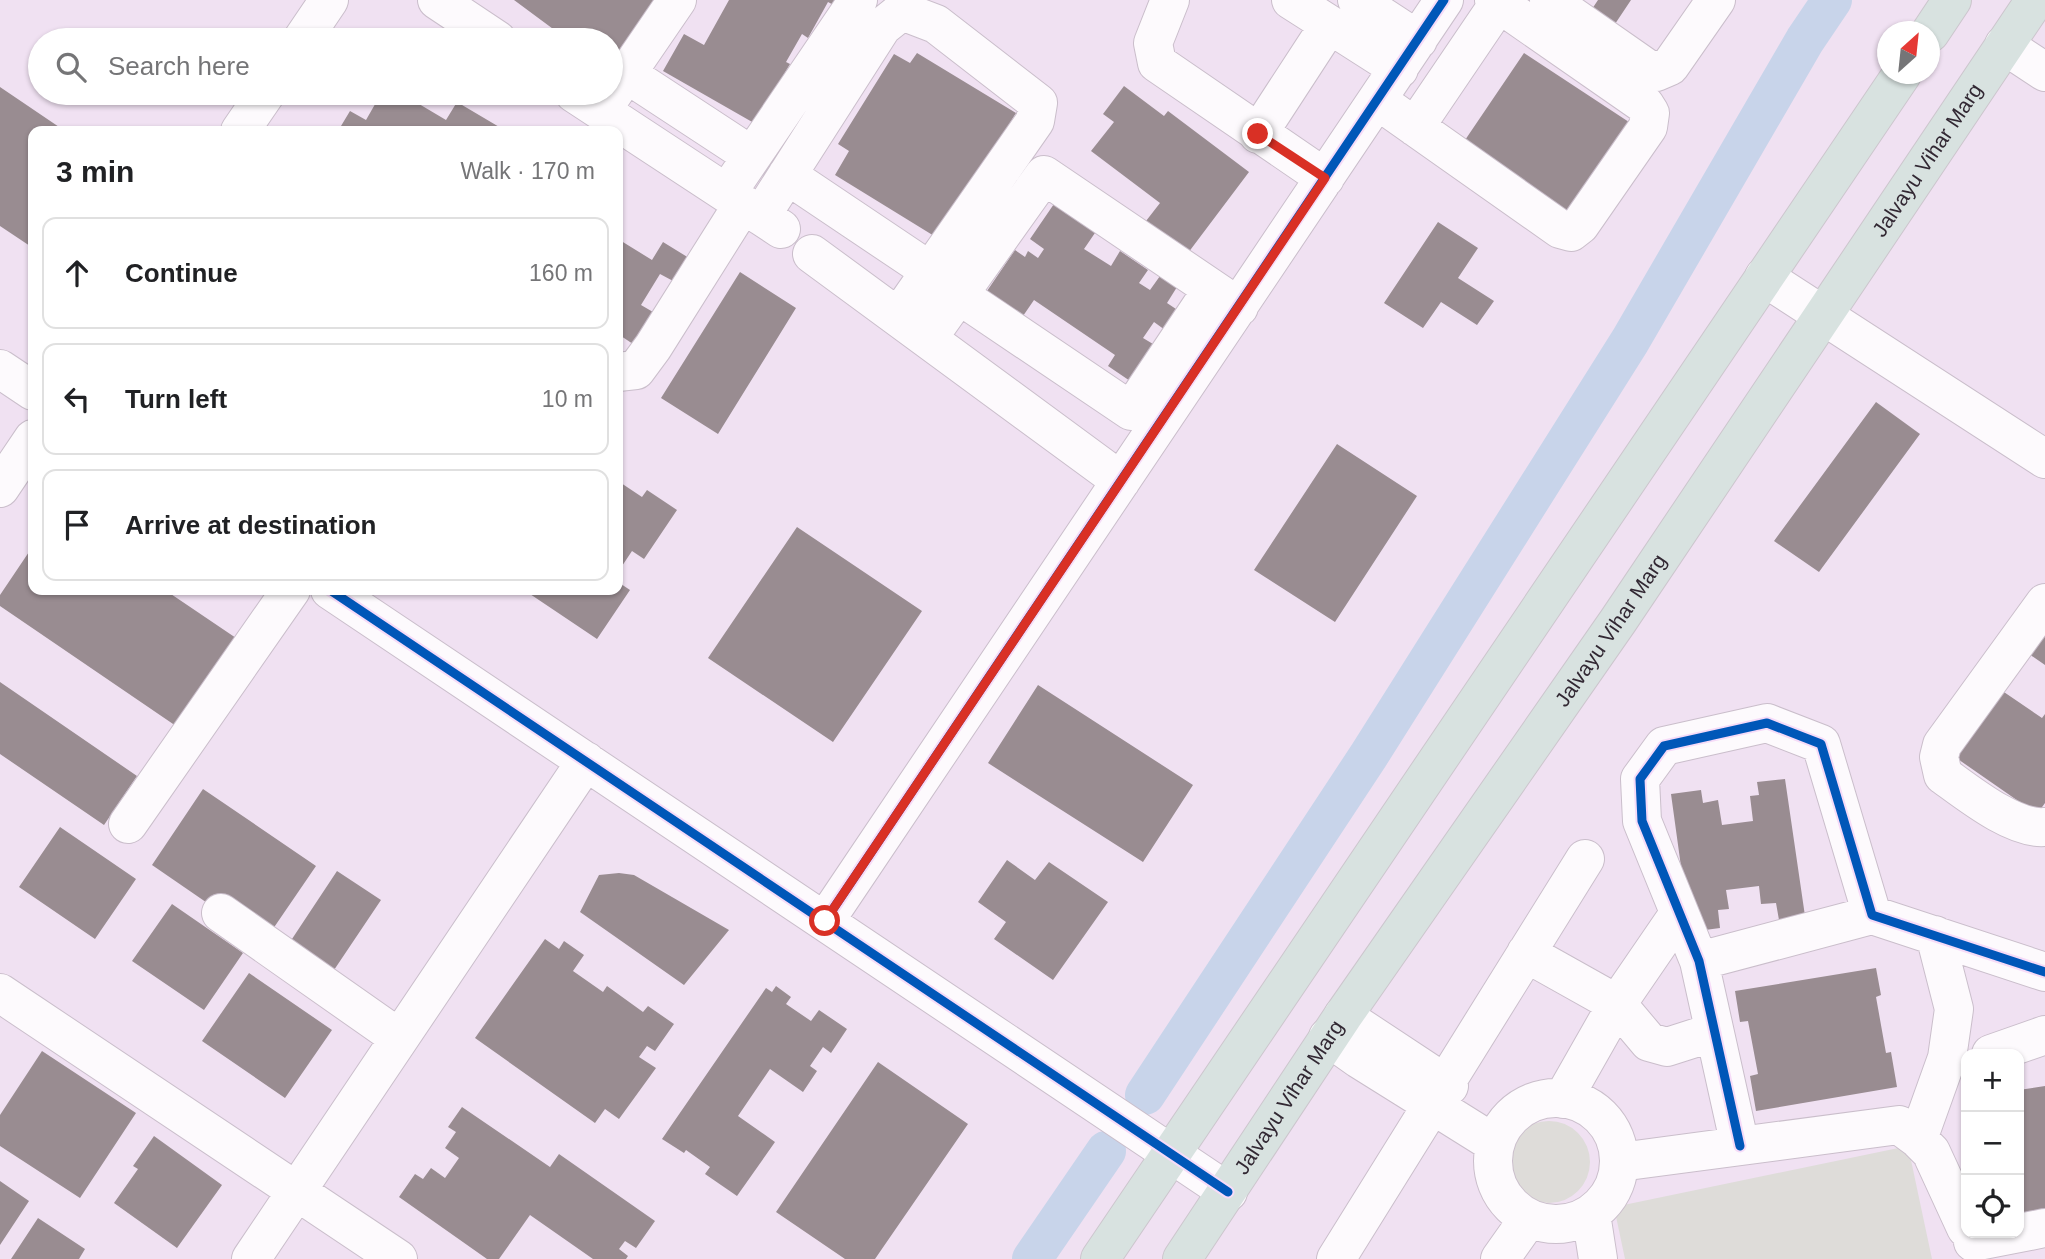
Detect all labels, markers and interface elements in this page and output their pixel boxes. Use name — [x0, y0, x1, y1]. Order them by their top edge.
north arrow — [1877, 21, 1940, 84]
search box — [28, 28, 623, 105]
icon: search — [52, 48, 90, 86]
text: Search here — [108, 51, 250, 81]
street label: Jalvayu Vihar Marg — [1868, 79, 1987, 241]
route end — [1242, 118, 1273, 149]
text: 3 min — [56, 155, 134, 188]
text: Walk · 170 m — [460, 158, 595, 184]
icon: ahead — [58, 254, 96, 292]
text: Continue — [125, 258, 238, 288]
text: 160 m — [529, 260, 593, 286]
icon: left — [58, 380, 96, 418]
text: Turn left — [125, 384, 227, 414]
text: 10 m — [542, 386, 593, 412]
icon: arrive — [58, 506, 96, 544]
text: Arrive at destination — [125, 510, 376, 540]
street label: Jalvayu Vihar Marg — [1550, 550, 1671, 711]
route start — [809, 905, 840, 936]
street label: Jalvayu Vihar Marg — [1230, 1016, 1348, 1178]
map controls — [1961, 1049, 2024, 1238]
button: + — [1961, 1049, 2024, 1112]
button: − — [1961, 1112, 2024, 1175]
button: locate — [1961, 1175, 2024, 1238]

